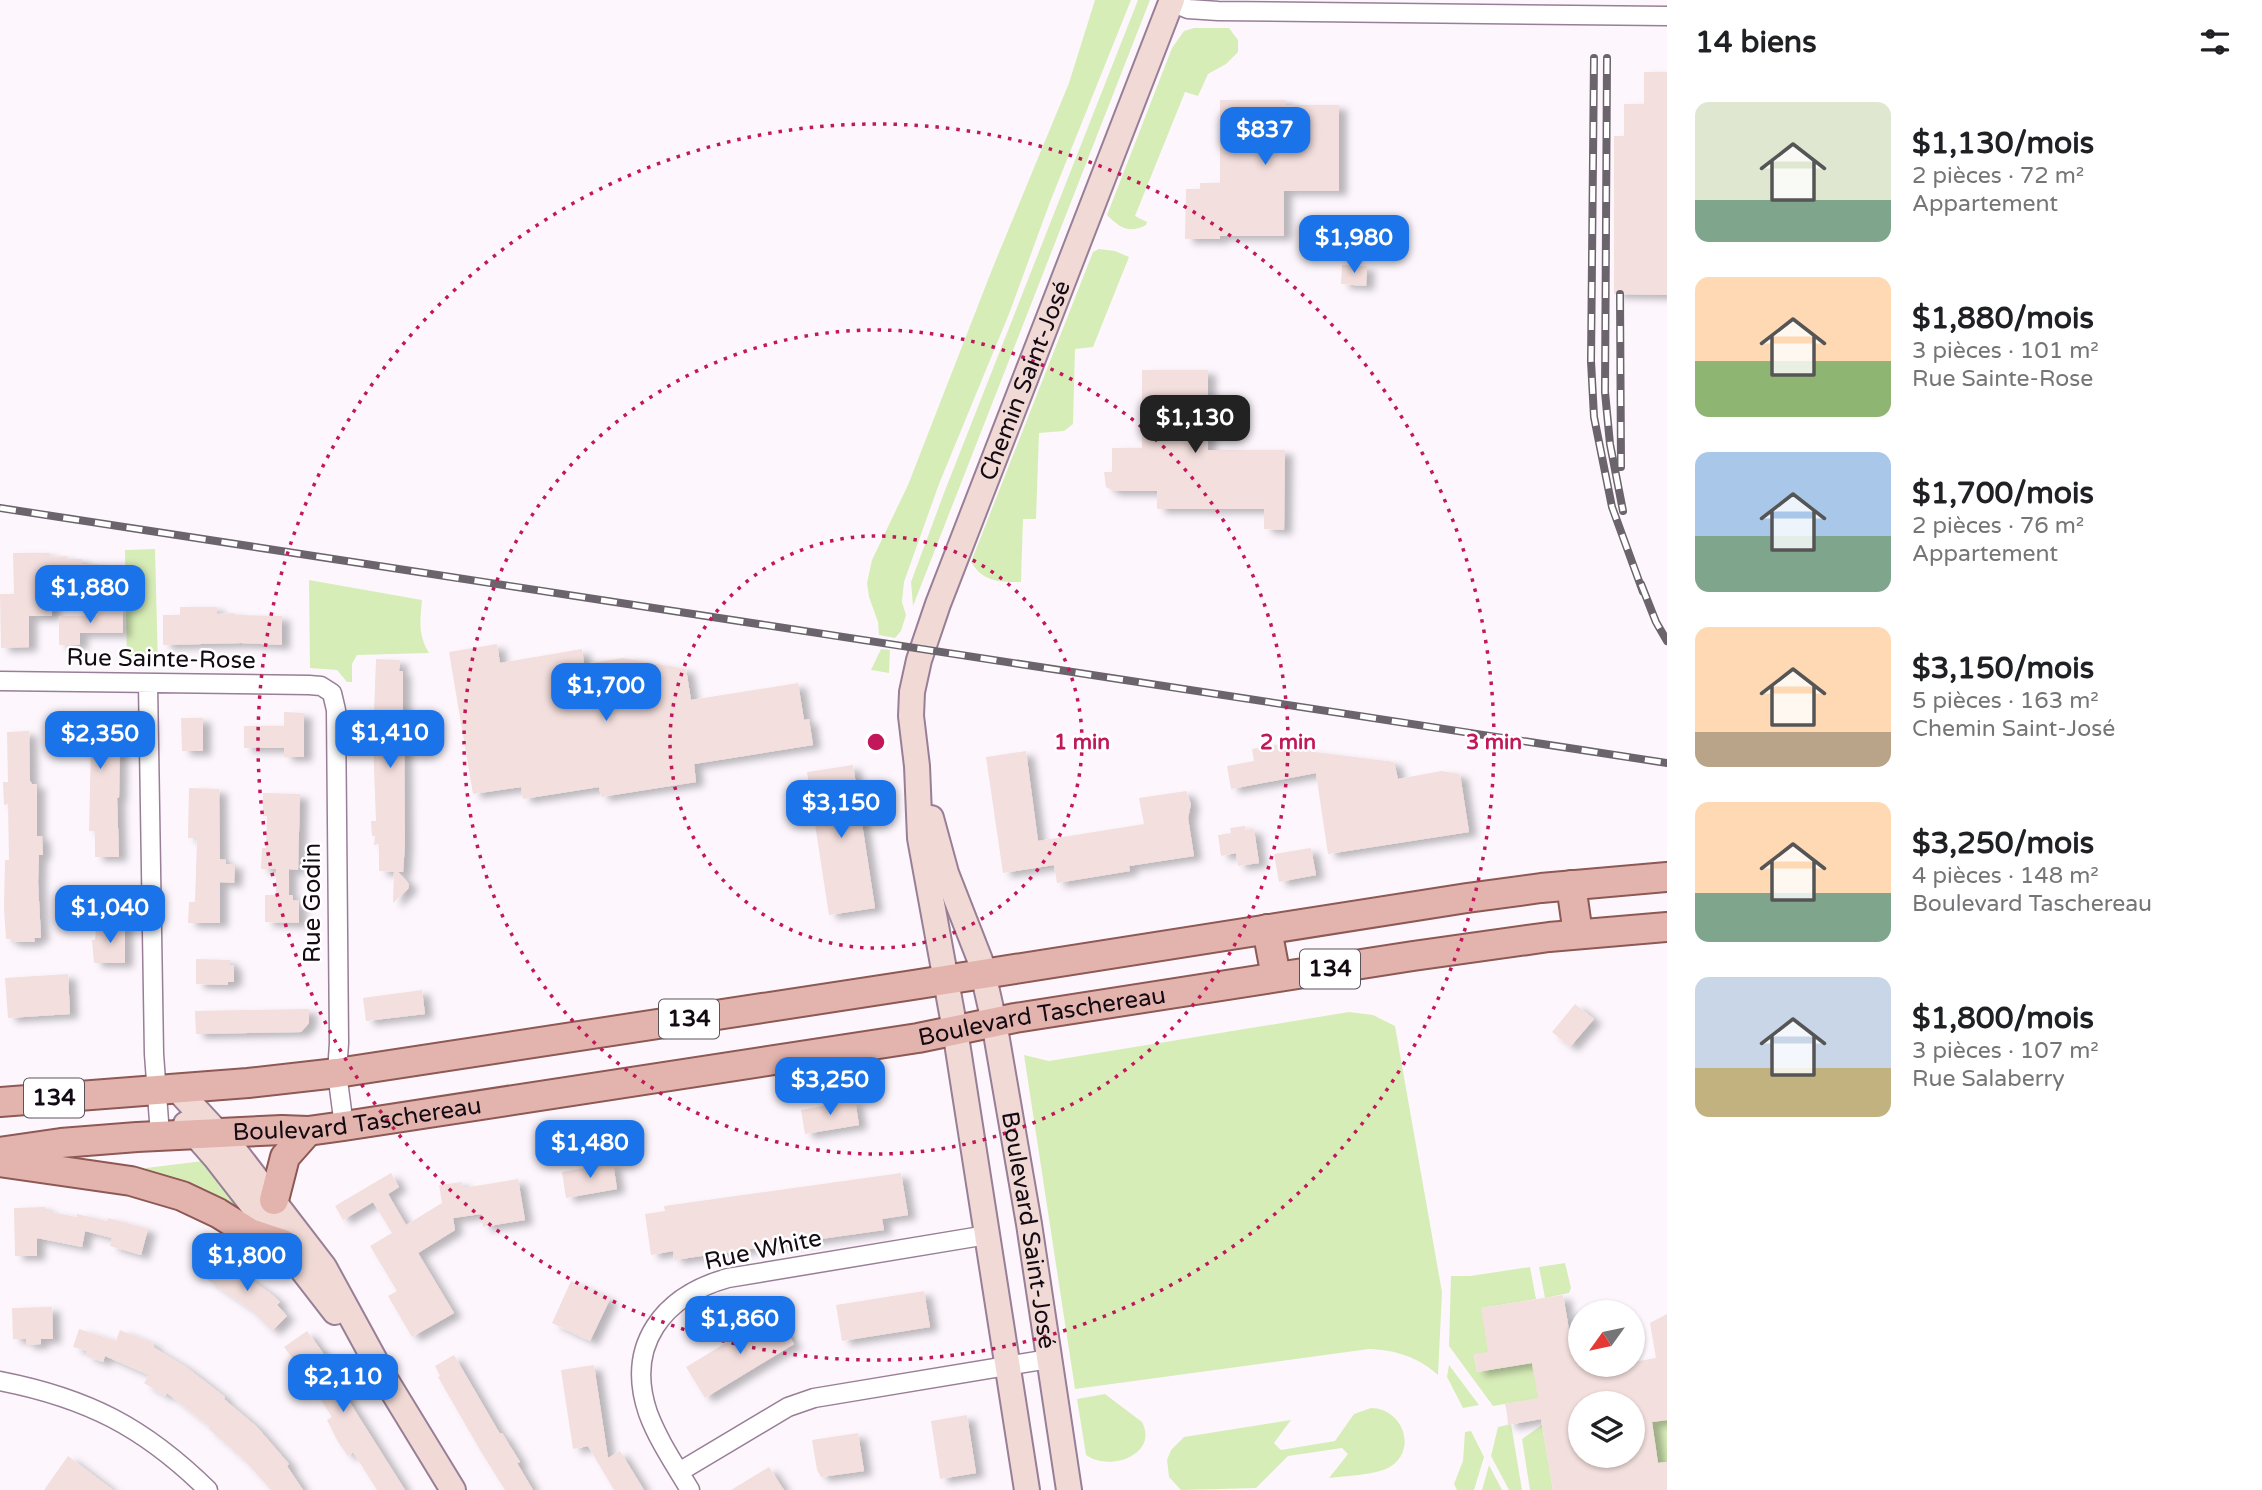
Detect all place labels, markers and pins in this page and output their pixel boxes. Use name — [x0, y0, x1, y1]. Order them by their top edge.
pin: $837 — [1224, 108, 1306, 167]
pin: $1,980 — [1297, 216, 1411, 275]
pin: $1,130 — [1138, 396, 1252, 455]
pin: $1,880 — [33, 566, 147, 625]
pin: $1,700 — [549, 664, 663, 723]
pin: $1,410 — [333, 710, 447, 770]
pin: $2,350 — [43, 712, 157, 771]
centre of rings — [864, 730, 888, 754]
pin: $3,150 — [784, 780, 898, 840]
pin: $1,040 — [53, 886, 167, 945]
pin: $3,250 — [773, 1058, 887, 1117]
pin: $1,480 — [533, 1120, 647, 1180]
pin: $1,800 — [190, 1234, 304, 1293]
pin: $1,860 — [683, 1296, 797, 1356]
pin: $2,110 — [286, 1354, 400, 1414]

